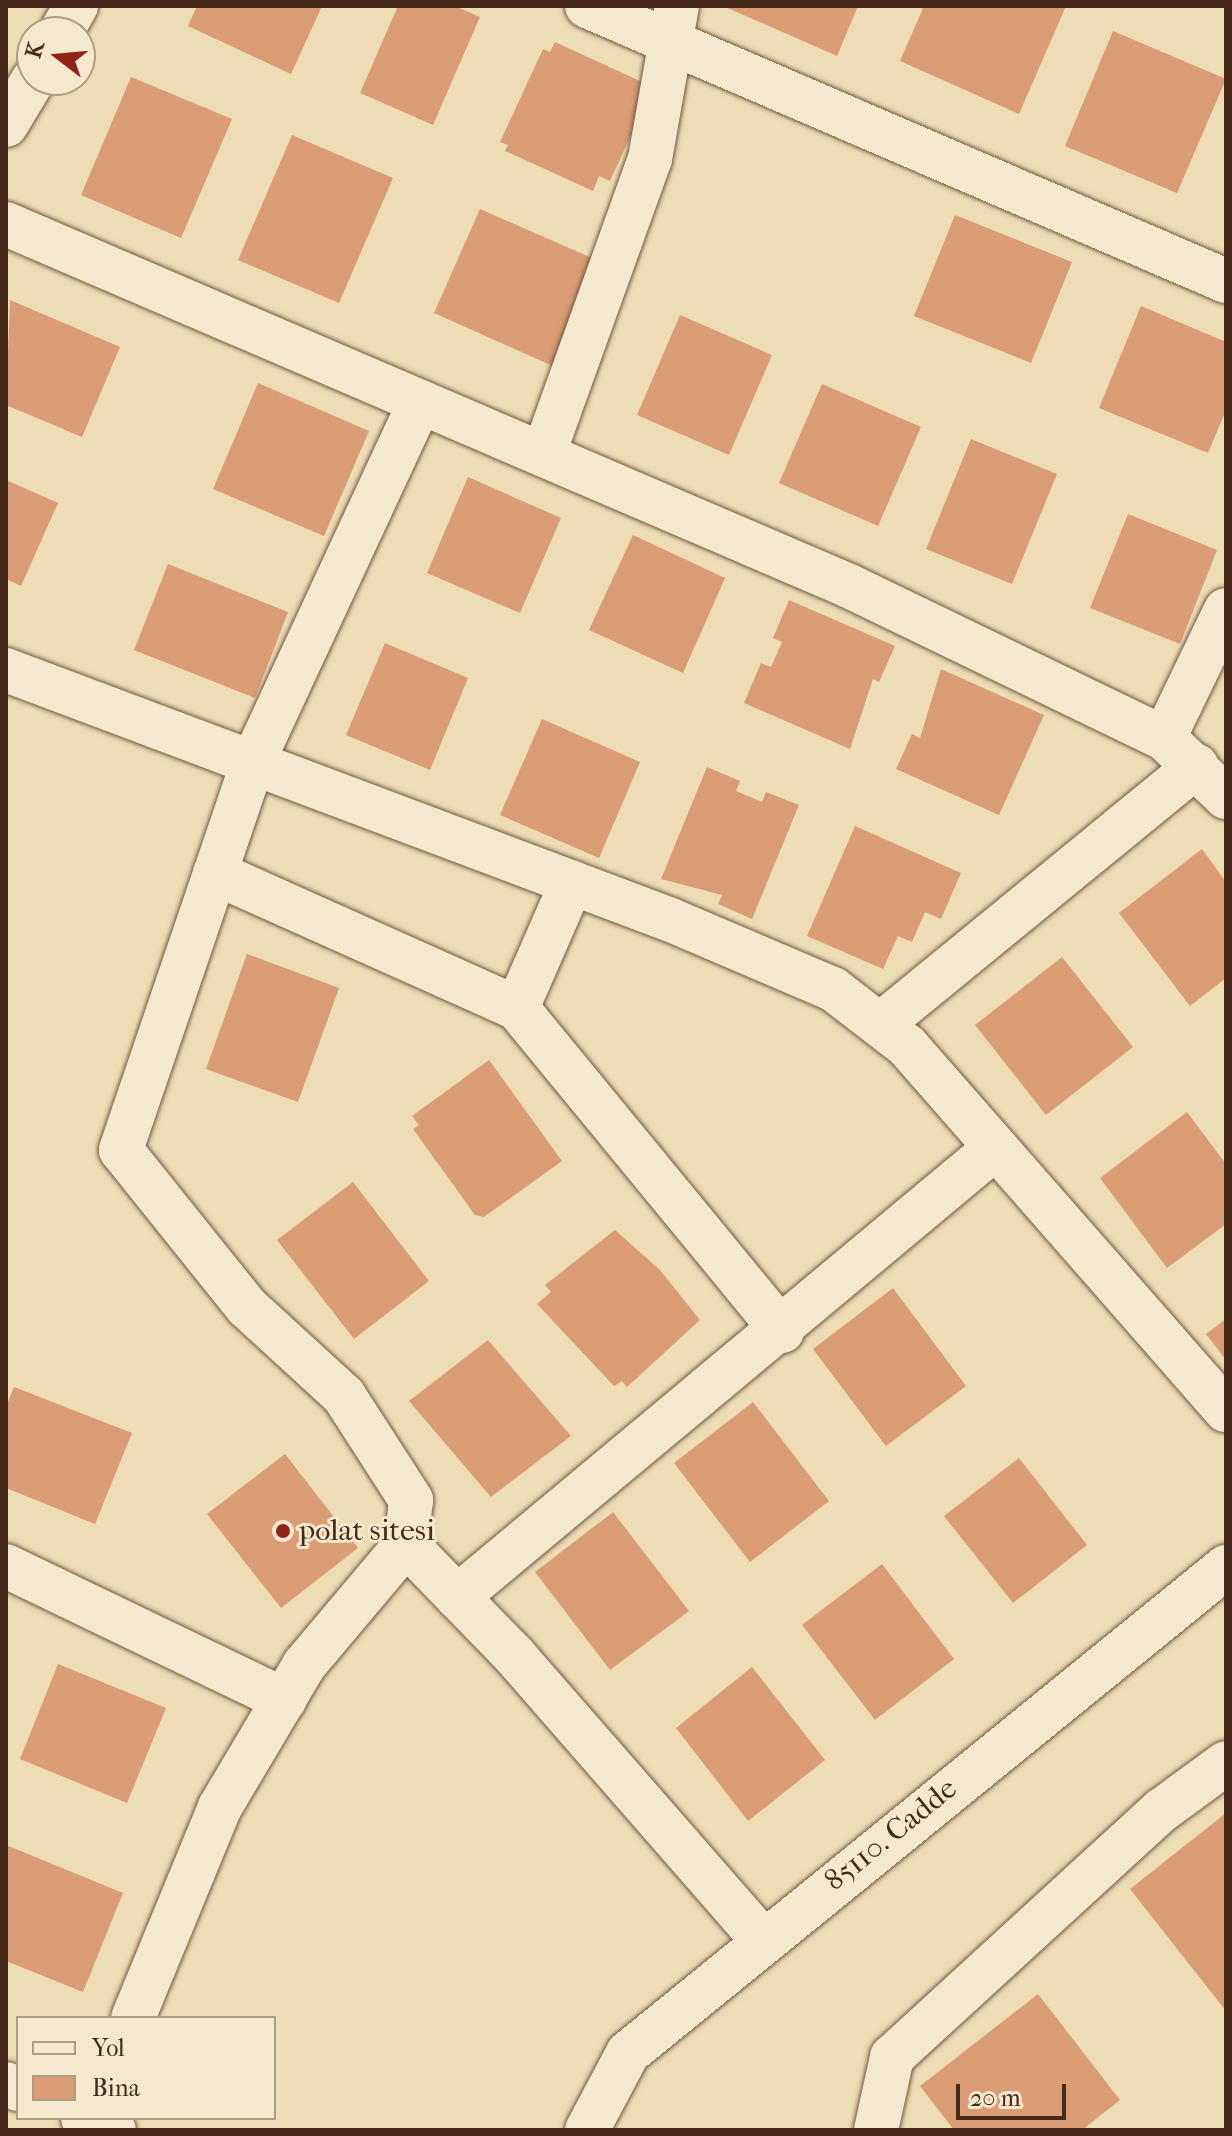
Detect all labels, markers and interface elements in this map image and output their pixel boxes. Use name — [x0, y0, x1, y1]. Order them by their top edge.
north arrow — [16, 16, 96, 96]
text: K — [20, 39, 50, 61]
place label: polat sitesi — [299, 1513, 435, 1549]
marker: polat sitesi — [274, 1522, 292, 1540]
street label: 85110. Cadde — [818, 1771, 964, 1899]
legend — [16, 2016, 276, 2120]
text: Yol — [92, 2034, 125, 2062]
scale bar — [960, 2068, 1070, 2118]
text: Bina — [92, 2074, 140, 2102]
text: 20 m — [970, 2084, 1021, 2112]

